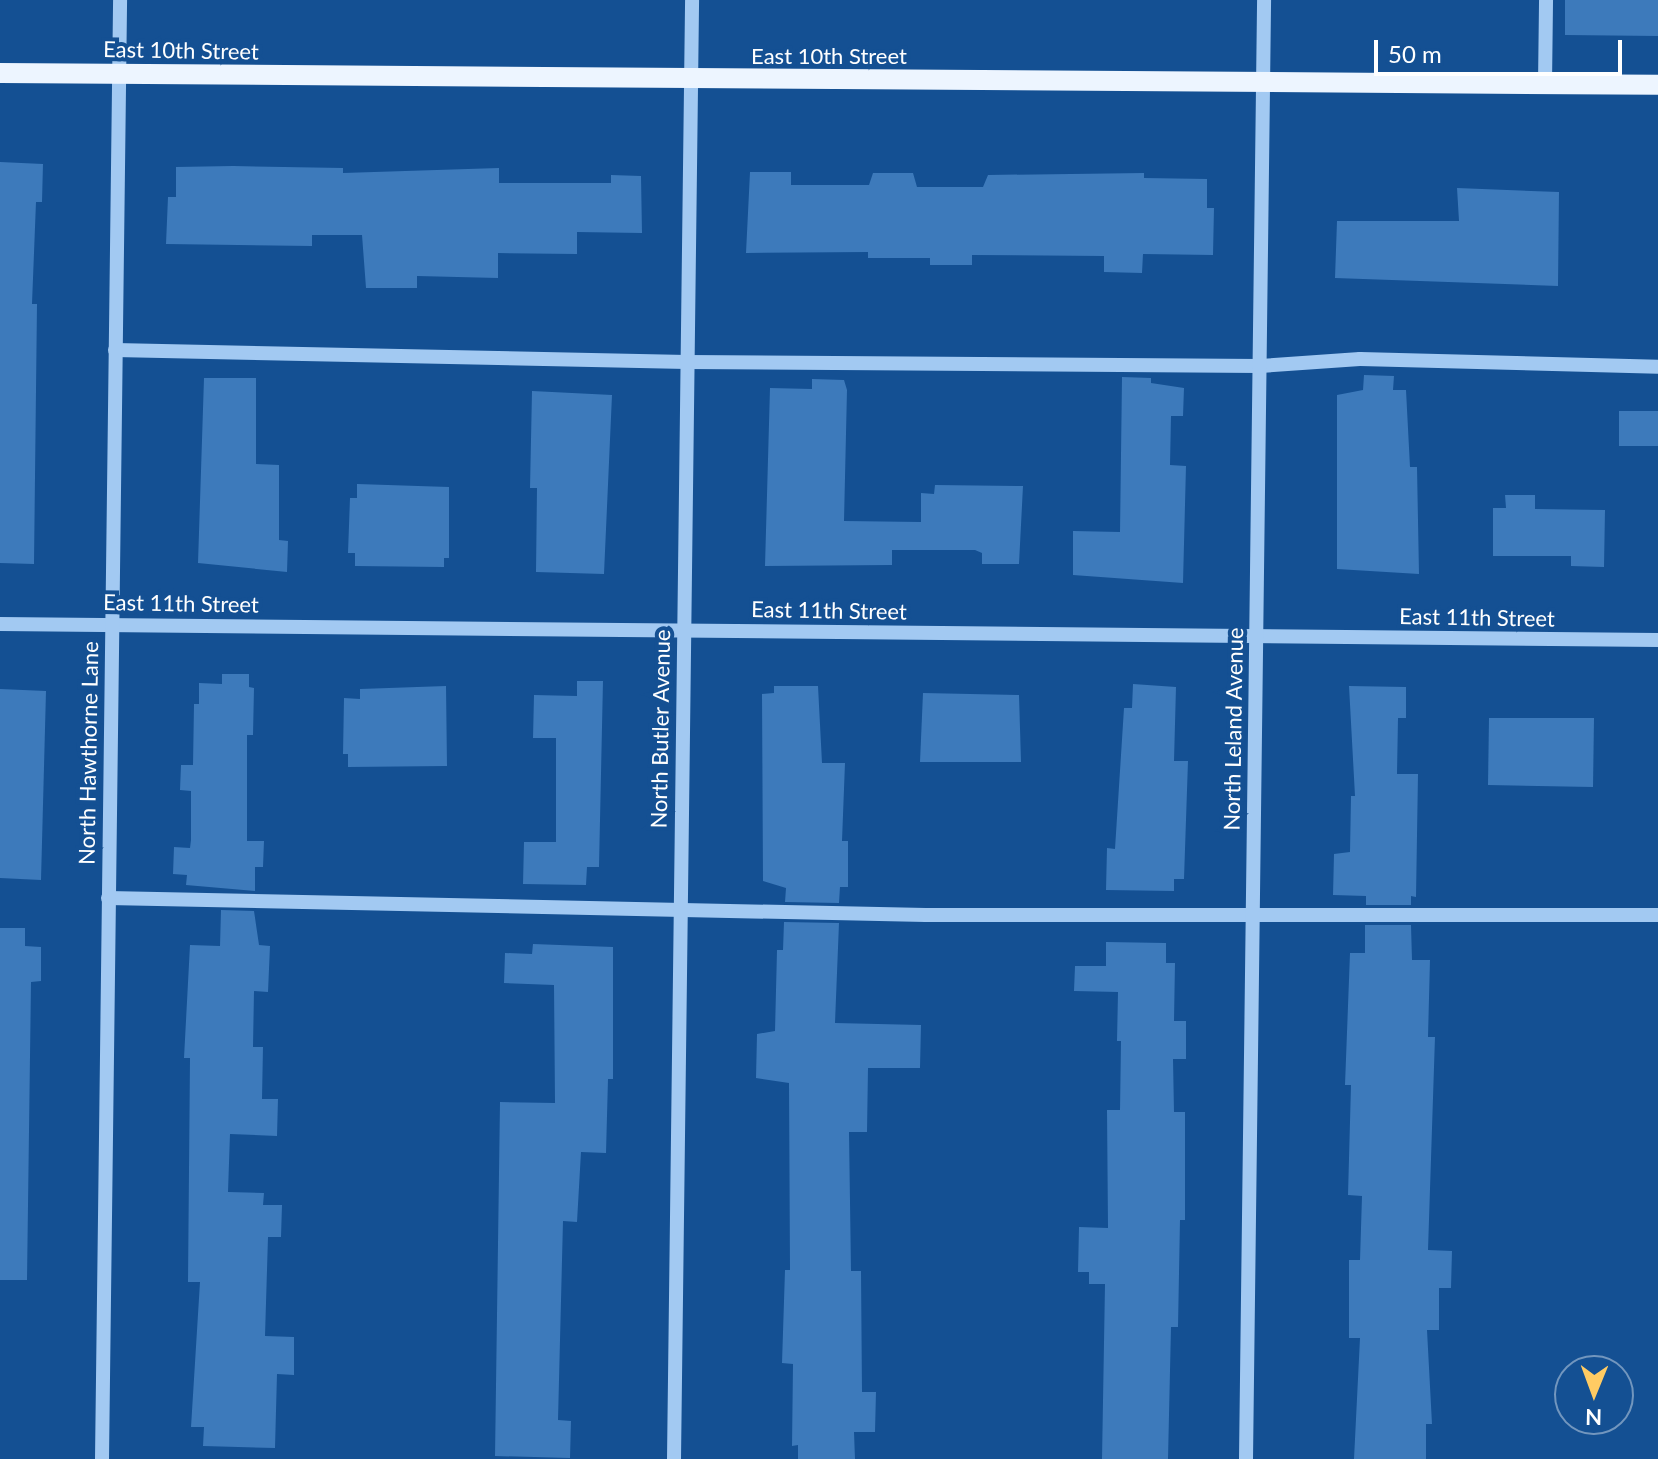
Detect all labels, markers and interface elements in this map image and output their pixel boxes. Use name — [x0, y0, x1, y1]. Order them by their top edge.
scale bar — [1378, 24, 1626, 74]
street label: East 10th Street — [103, 35, 259, 65]
text: 50 m — [1388, 39, 1442, 68]
street label: East 10th Street — [751, 43, 907, 69]
street label: East 11th Street — [103, 588, 259, 618]
street label: East 11th Street — [751, 595, 907, 625]
street label: East 11th Street — [1399, 602, 1555, 632]
street label: North Leland Avenue — [1218, 627, 1248, 831]
street label: North Butler Avenue — [645, 629, 675, 829]
street label: North Hawthorne Lane — [73, 641, 103, 865]
north arrow — [1554, 1355, 1634, 1435]
text: N — [1585, 1404, 1602, 1431]

